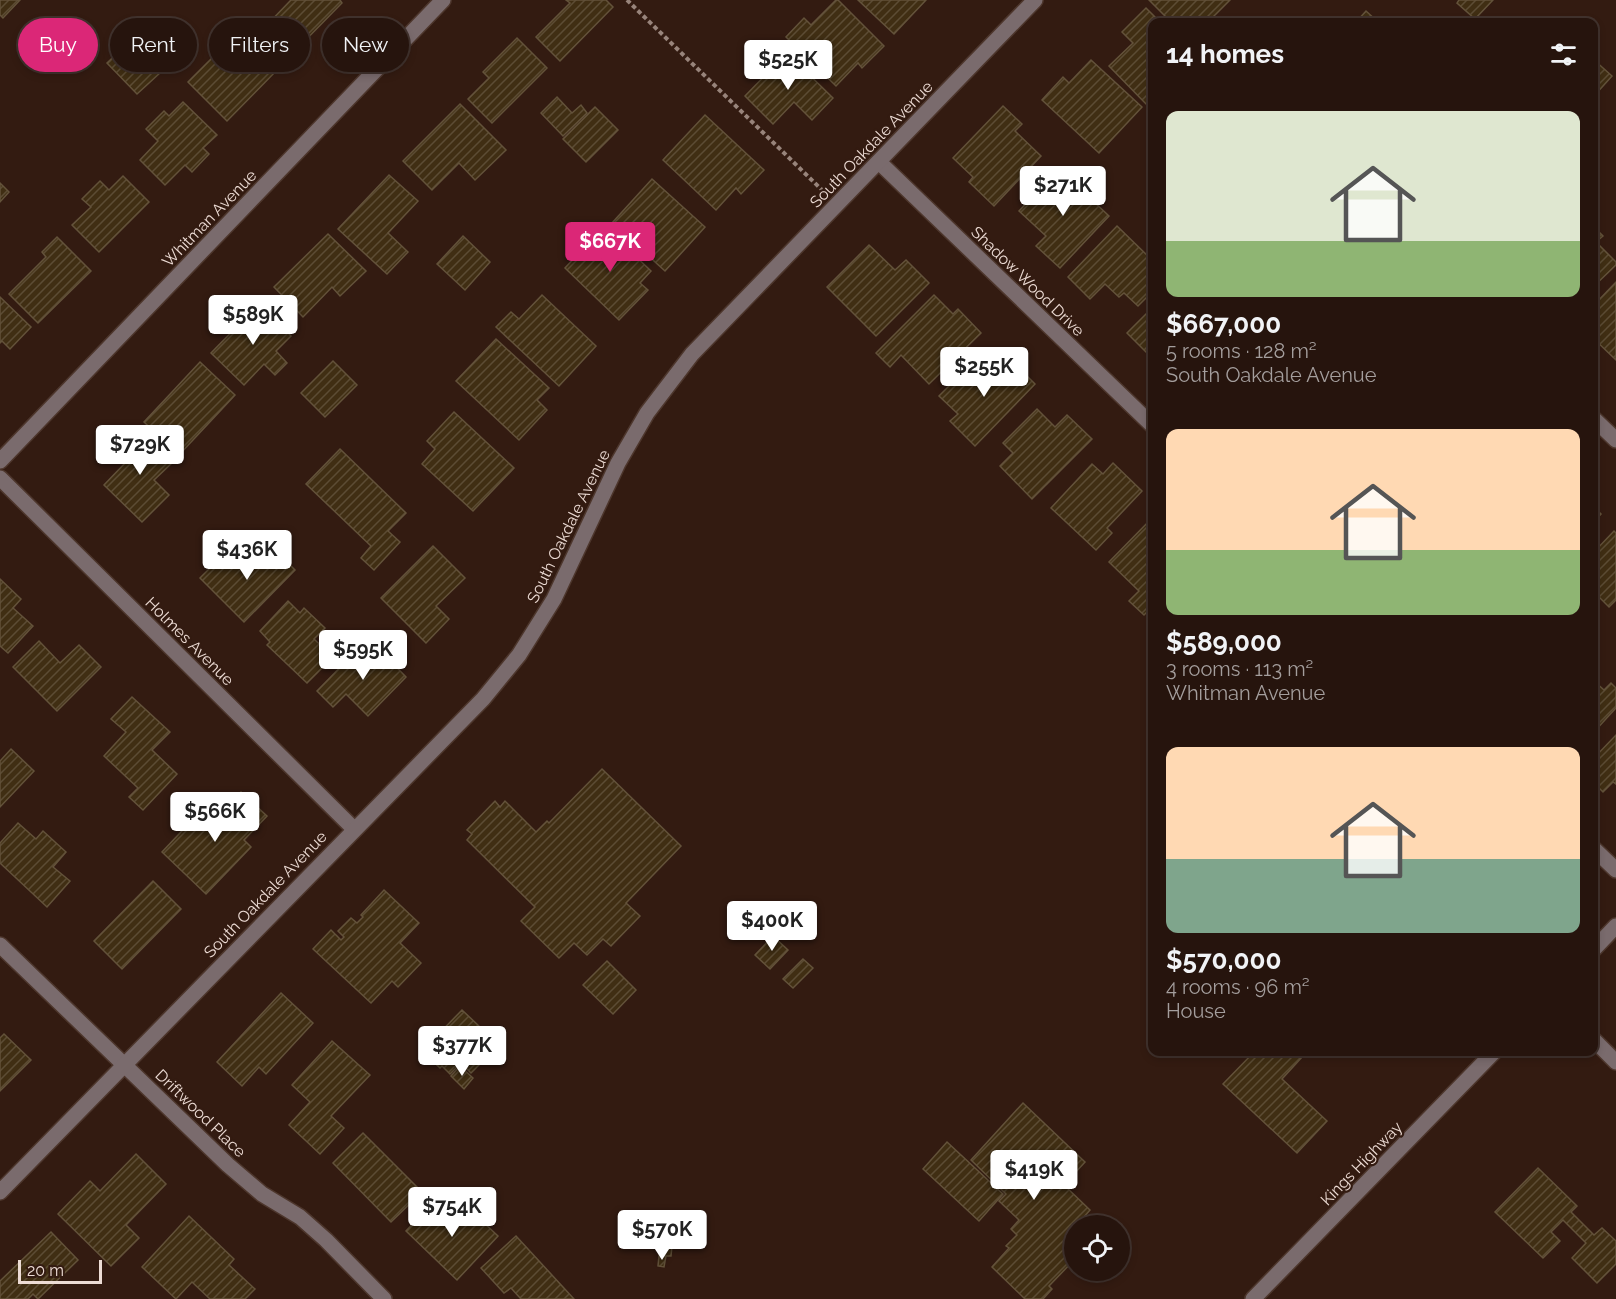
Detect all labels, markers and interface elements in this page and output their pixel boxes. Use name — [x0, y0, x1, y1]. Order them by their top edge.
chip: Buy — [18, 18, 98, 72]
chip: Rent — [110, 18, 197, 72]
chip: Filters — [209, 18, 310, 72]
chip: New — [322, 18, 409, 72]
icon: filters — [1547, 38, 1580, 71]
text: 14 homes — [1166, 39, 1284, 69]
pin: $525K — [746, 40, 830, 91]
text: $525K — [758, 47, 818, 71]
street label: South Oakdale Avenue — [806, 77, 937, 212]
icon: home — [1319, 150, 1427, 258]
street label: Whitman Avenue — [158, 166, 260, 271]
pin: $271K — [1021, 166, 1105, 217]
text: $271K — [1034, 173, 1092, 197]
pin: $667K — [568, 222, 652, 273]
street label: Shadow Wood Drive — [967, 222, 1088, 340]
text: $667K — [579, 229, 641, 253]
pin: $589K — [211, 295, 295, 346]
text: $589K — [223, 302, 284, 326]
text: $667,000 — [1166, 309, 1281, 339]
text: 5 rooms · 128 m² — [1166, 339, 1317, 363]
pin: $255K — [942, 347, 1026, 398]
text: $255K — [954, 354, 1014, 378]
text: South Oakdale Avenue — [1166, 363, 1377, 387]
pin: $729K — [98, 425, 182, 476]
text: $729K — [110, 432, 170, 456]
street label: South Oakdale Avenue — [523, 446, 614, 606]
icon: home — [1319, 468, 1427, 576]
pin: $436K — [205, 530, 289, 581]
text: $436K — [217, 537, 277, 561]
street label: Holmes Avenue — [142, 593, 238, 689]
text: $589,000 — [1166, 627, 1282, 657]
pin: $595K — [321, 630, 405, 681]
text: $595K — [333, 637, 393, 661]
text: 3 rooms · 113 m² — [1166, 657, 1313, 681]
text: Whitman Avenue — [1166, 681, 1325, 705]
icon: home — [1319, 786, 1427, 894]
pin: $566K — [173, 792, 257, 843]
text: $566K — [184, 799, 246, 823]
street label: South Oakdale Avenue — [200, 827, 331, 962]
pin: $400K — [730, 901, 814, 952]
text: $400K — [741, 908, 803, 932]
text: $570,000 — [1166, 945, 1281, 975]
text: 4 rooms · 96 m² — [1166, 975, 1310, 999]
text: House — [1166, 999, 1226, 1023]
pin: $377K — [420, 1026, 504, 1077]
text: $377K — [432, 1033, 492, 1057]
street label: Driftwood Place — [152, 1066, 250, 1161]
street label: Kings Highway — [1317, 1117, 1406, 1209]
pin: $419K — [992, 1150, 1076, 1201]
text: $419K — [1004, 1157, 1064, 1181]
pin: $754K — [410, 1187, 494, 1238]
text: $754K — [422, 1194, 482, 1218]
pin: $570K — [620, 1210, 704, 1261]
map controls — [1064, 1215, 1130, 1281]
button: locate — [1064, 1215, 1130, 1281]
text: $570K — [632, 1217, 692, 1241]
scale bar — [18, 1257, 102, 1284]
text: 20 m — [27, 1261, 64, 1280]

